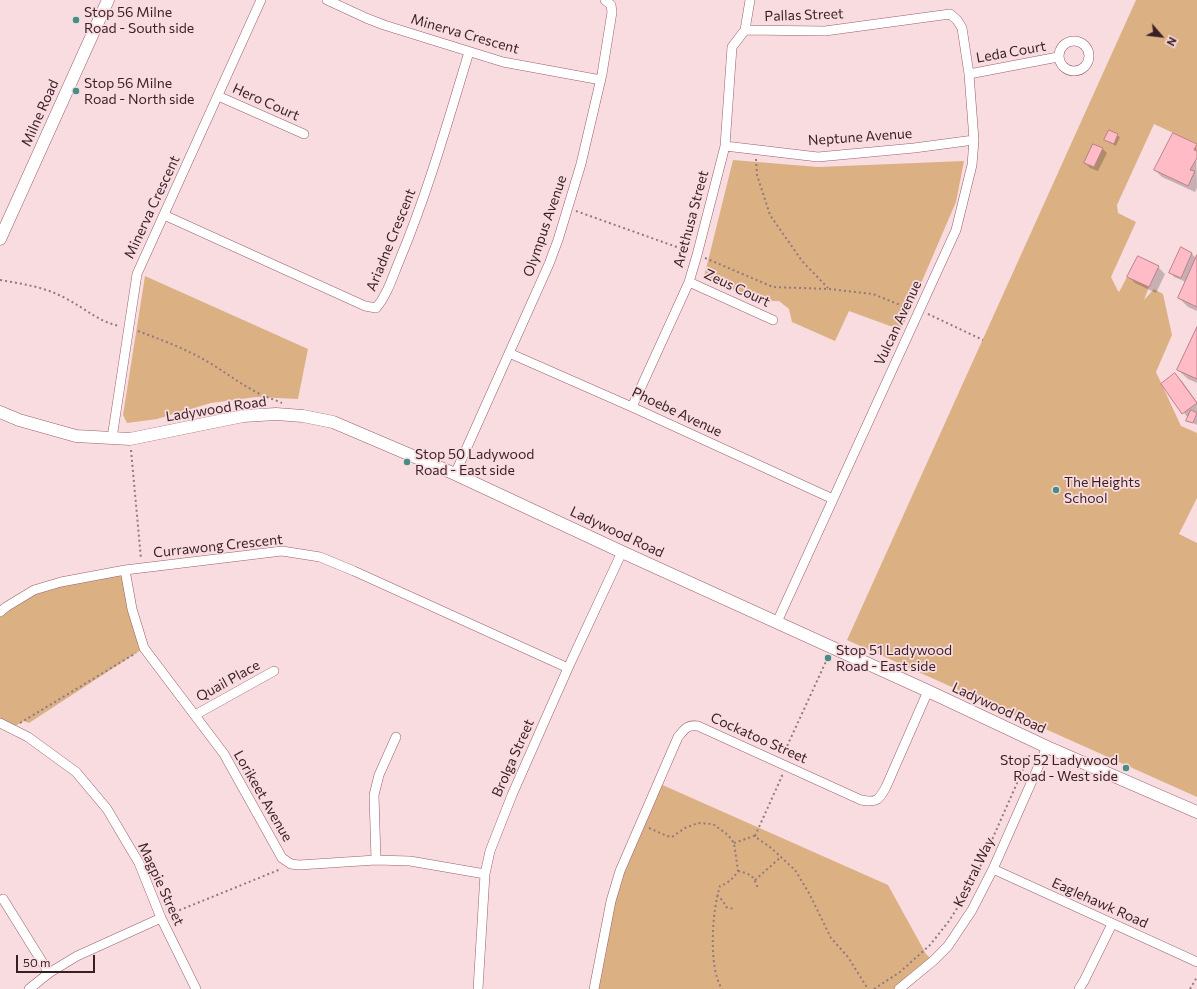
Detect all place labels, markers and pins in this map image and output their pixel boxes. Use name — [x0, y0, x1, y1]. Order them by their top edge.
place label: Stop 56 Milne Road - South side — [84, 4, 194, 36]
marker: Stop 56 Milne Road - South side — [71, 15, 81, 25]
place label: Stop 56 Milne Road - North side — [84, 75, 194, 108]
marker: Stop 56 Milne Road - North side — [71, 86, 81, 96]
place label: Stop 50 Ladywood Road - East side — [415, 446, 534, 478]
marker: Stop 50 Ladywood Road - East side — [402, 457, 412, 467]
place label: The Heights School — [1064, 474, 1140, 506]
marker: The Heights School — [1051, 485, 1061, 495]
place label: Stop 51 Ladywood Road - East side — [836, 642, 952, 674]
marker: Stop 51 Ladywood Road - East side — [823, 653, 833, 663]
place label: Stop 52 Ladywood Road - West side — [1000, 752, 1118, 784]
marker: Stop 52 Ladywood Road - West side — [1121, 763, 1131, 773]

